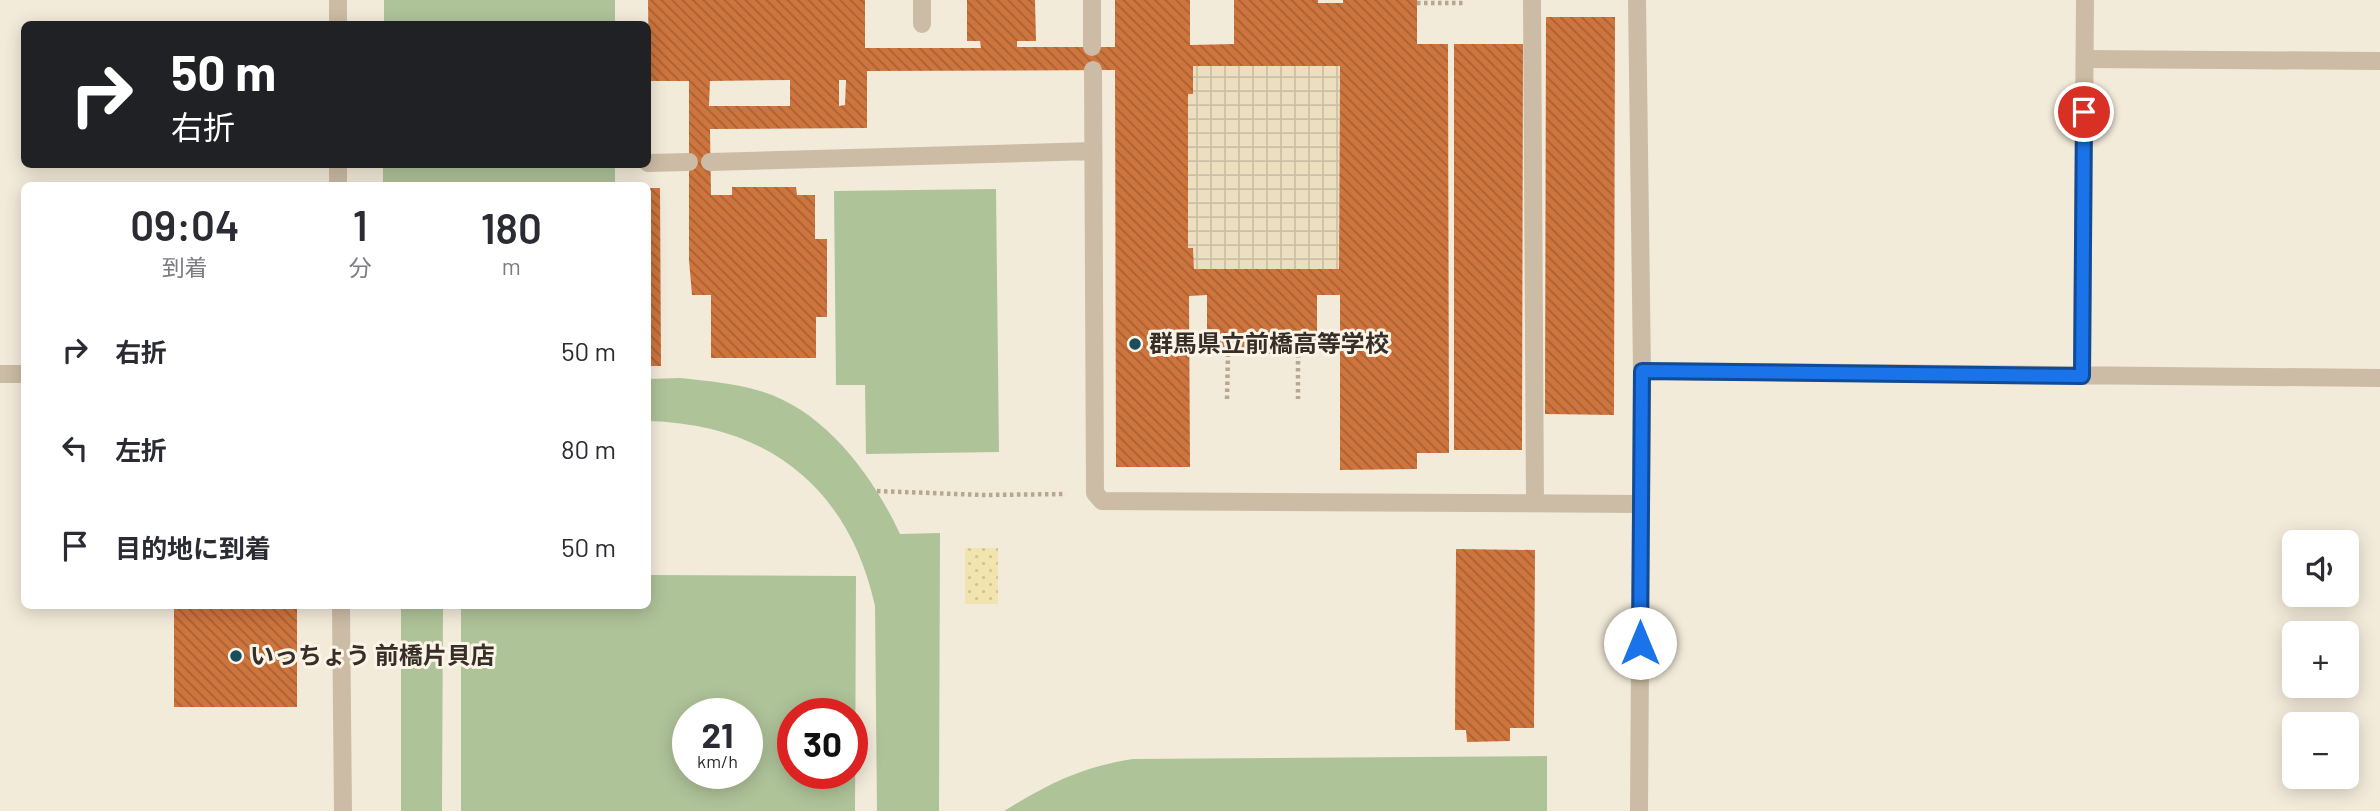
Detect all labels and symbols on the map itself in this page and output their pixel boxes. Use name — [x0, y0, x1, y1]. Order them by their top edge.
pin — [2054, 82, 2114, 142]
place label: 群馬県立前橋高等学校 — [1149, 328, 1389, 357]
marker: 群馬県立前橋高等学校 — [1127, 336, 1143, 352]
position arrow — [1603, 606, 1677, 680]
place label: いっちょう 前橋片貝店 — [250, 640, 495, 669]
marker: いっちょう 前橋片貝店 — [228, 648, 244, 664]
speed limit sign: 30 — [777, 698, 868, 789]

